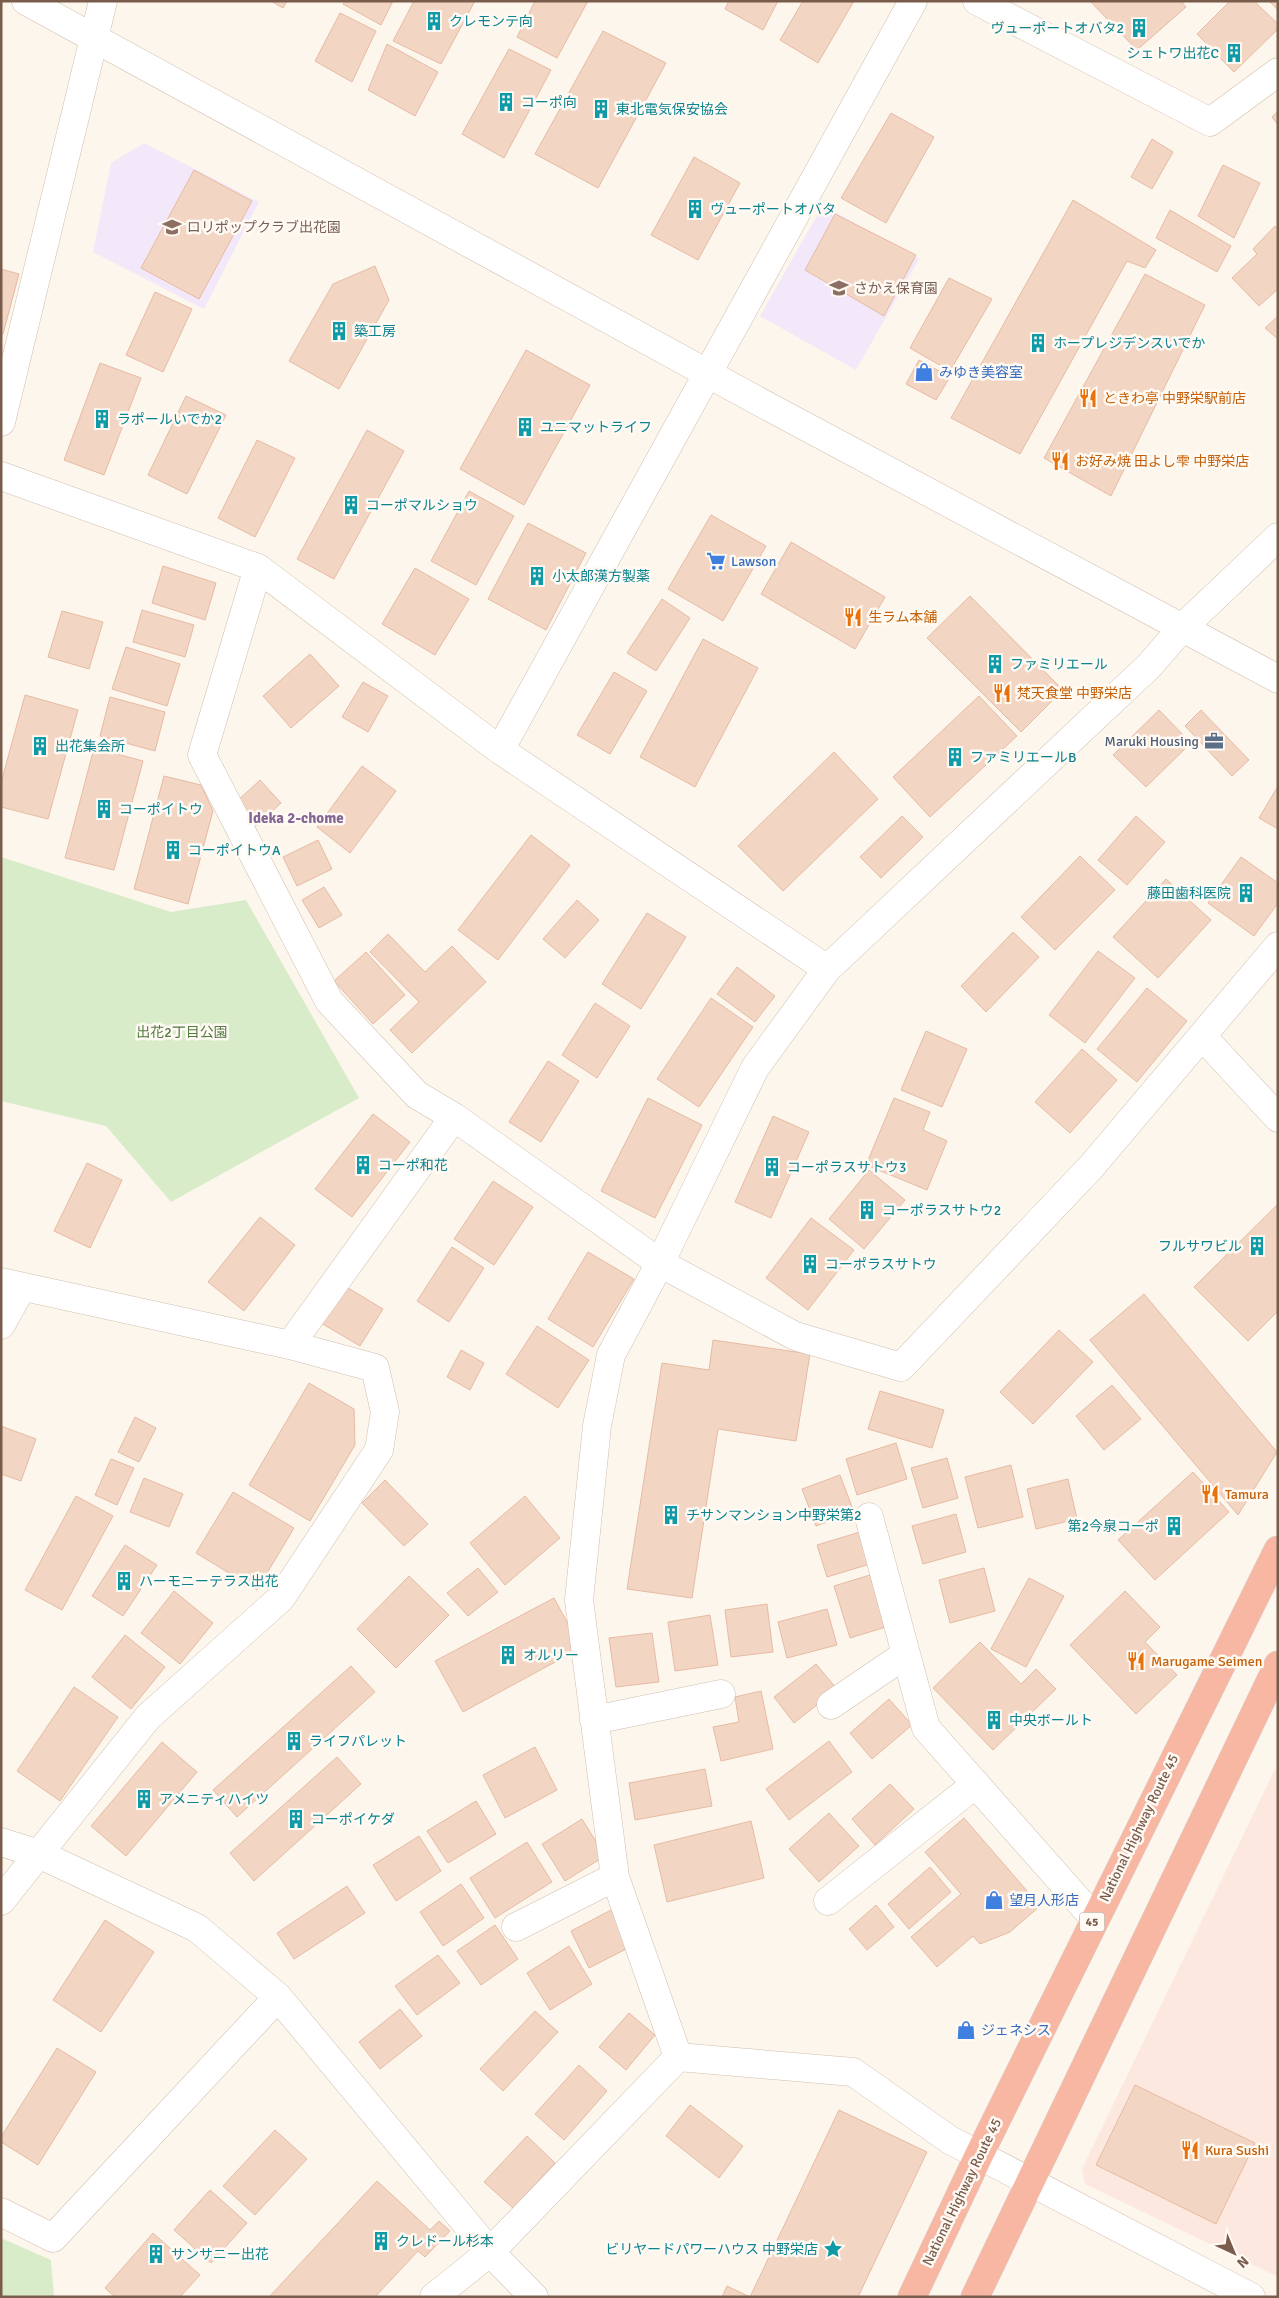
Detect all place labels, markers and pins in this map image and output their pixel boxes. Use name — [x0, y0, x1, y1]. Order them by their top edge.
building icon: クレモンテ向 — [423, 10, 445, 32]
place label: クレモンテ向 — [449, 13, 533, 30]
building icon: ヴューポートオバタ2 — [1128, 17, 1150, 39]
place label: ヴューポートオバタ2 — [990, 20, 1124, 37]
building icon: シェトワ出花C — [1223, 42, 1245, 64]
place label: シェトワ出花C — [1127, 45, 1219, 62]
building icon: コーポ向 — [495, 91, 517, 113]
place label: コーポ向 — [521, 94, 577, 111]
building icon: 東北電気保安協会 — [590, 98, 612, 120]
place label: 東北電気保安協会 — [616, 101, 728, 118]
building icon: ヴューポートオバタ — [684, 198, 706, 220]
place label: ヴューポートオバタ — [710, 201, 836, 218]
school or university icon: ロリポップクラブ出花園 — [161, 216, 183, 238]
place label: ロリポップクラブ出花園 — [187, 219, 341, 236]
school or university icon: さかえ保育園 — [828, 277, 850, 299]
place label: さかえ保育園 — [854, 280, 938, 297]
building icon: 築工房 — [328, 320, 350, 342]
place label: 築工房 — [354, 323, 396, 340]
building icon: ホープレジデンスいでか — [1027, 332, 1049, 354]
place label: ホープレジデンスいでか — [1053, 335, 1205, 352]
shop icon: みゆき美容室 — [913, 361, 935, 383]
place label: みゆき美容室 — [939, 364, 1023, 381]
restaurant icon: ときわ亭 中野栄駅前店 — [1077, 387, 1099, 409]
place label: ときわ亭 中野栄駅前店 — [1103, 390, 1246, 407]
building icon: ラポールいでか2 — [91, 408, 113, 430]
place label: ラポールいでか2 — [117, 411, 222, 428]
building icon: ユニマットライフ — [514, 416, 536, 438]
place label: ユニマットライフ — [540, 419, 652, 436]
restaurant icon: お好み焼 田よし雫 中野栄店 — [1049, 450, 1071, 472]
place label: お好み焼 田よし雫 中野栄店 — [1075, 453, 1249, 470]
building icon: コーポマルショウ — [340, 494, 362, 516]
place label: コーポマルショウ — [366, 497, 478, 514]
supermarket icon: Lawson — [705, 550, 727, 572]
place label: Lawson — [731, 553, 776, 570]
building icon: 小太郎漢方製薬 — [526, 565, 548, 587]
place label: 小太郎漢方製薬 — [552, 568, 650, 585]
restaurant icon: 生ラム本舗 — [842, 606, 864, 628]
place label: 生ラム本舗 — [868, 609, 938, 626]
building icon: ファミリエール — [984, 653, 1006, 675]
place label: ファミリエール — [1010, 656, 1108, 673]
restaurant icon: 梵天食堂 中野栄店 — [991, 682, 1013, 704]
place label: 梵天食堂 中野栄店 — [1017, 685, 1132, 702]
office icon: Maruki Housing — [1203, 730, 1225, 752]
place label: Maruki Housing — [1105, 733, 1199, 750]
building icon: 出花集会所 — [29, 735, 51, 757]
place label: 出花集会所 — [55, 738, 125, 755]
building icon: ファミリエールB — [944, 746, 966, 768]
place label: ファミリエールB — [970, 749, 1076, 766]
building icon: コーポイトウ — [93, 798, 115, 820]
place label: コーポイトウ — [119, 801, 203, 818]
building icon: コーポイトウA — [162, 839, 184, 861]
place label: コーポイトウA — [188, 842, 281, 859]
building icon: 藤田歯科医院 — [1235, 882, 1257, 904]
place label: 藤田歯科医院 — [1147, 885, 1231, 902]
building icon: コーポ和花 — [352, 1154, 374, 1176]
building icon: コーポラスサトウ3 — [761, 1156, 783, 1178]
place label: コーポ和花 — [378, 1157, 448, 1174]
place label: コーポラスサトウ3 — [787, 1159, 906, 1176]
building icon: コーポラスサトウ2 — [856, 1199, 878, 1221]
place label: コーポラスサトウ2 — [882, 1202, 1001, 1219]
building icon: フルサワビル — [1246, 1235, 1268, 1257]
place label: フルサワビル — [1158, 1238, 1242, 1255]
building icon: コーポラスサトウ — [799, 1253, 821, 1275]
place label: コーポラスサトウ — [825, 1256, 937, 1273]
restaurant icon: Tamura — [1199, 1483, 1221, 1505]
place label: Tamura — [1225, 1486, 1269, 1503]
building icon: チサンマンション中野栄第2 — [660, 1504, 682, 1526]
place label: チサンマンション中野栄第2 — [686, 1507, 862, 1524]
building icon: 第2今泉コーポ — [1163, 1515, 1185, 1537]
place label: 第2今泉コーポ — [1067, 1518, 1159, 1535]
building icon: ハーモニーテラス出花 — [113, 1570, 135, 1592]
place label: ハーモニーテラス出花 — [139, 1573, 279, 1590]
building icon: オルリー — [497, 1644, 519, 1666]
place label: オルリー — [523, 1647, 579, 1664]
restaurant icon: Marugame Seimen — [1125, 1650, 1147, 1672]
place label: Marugame Seimen — [1151, 1653, 1262, 1670]
building icon: 中央ボールト — [983, 1709, 1005, 1731]
place label: 中央ボールト — [1009, 1712, 1093, 1729]
building icon: ライフパレット — [283, 1730, 305, 1752]
place label: ライフパレット — [309, 1733, 407, 1750]
building icon: アメニティハイツ — [133, 1788, 155, 1810]
place label: アメニティハイツ — [159, 1791, 269, 1808]
building icon: コーポイケダ — [285, 1808, 307, 1830]
place label: コーポイケダ — [311, 1811, 395, 1828]
shop icon: 望月人形店 — [983, 1889, 1005, 1911]
place label: 望月人形店 — [1009, 1892, 1079, 1909]
shop icon: ジェネシス — [955, 2019, 977, 2041]
place label: ジェネシス — [981, 2022, 1051, 2039]
restaurant icon: Kura Sushi — [1179, 2139, 1201, 2161]
place label: Kura Sushi — [1205, 2142, 1269, 2159]
building icon: クレドール杉本 — [370, 2230, 392, 2252]
place label: クレドール杉本 — [396, 2233, 494, 2250]
place icon: ビリヤードパワーハウス 中野栄店 — [822, 2238, 844, 2260]
place label: ビリヤードパワーハウス 中野栄店 — [605, 2241, 818, 2258]
building icon: サンサニー出花 — [145, 2243, 167, 2265]
place label: サンサニー出花 — [171, 2246, 269, 2263]

